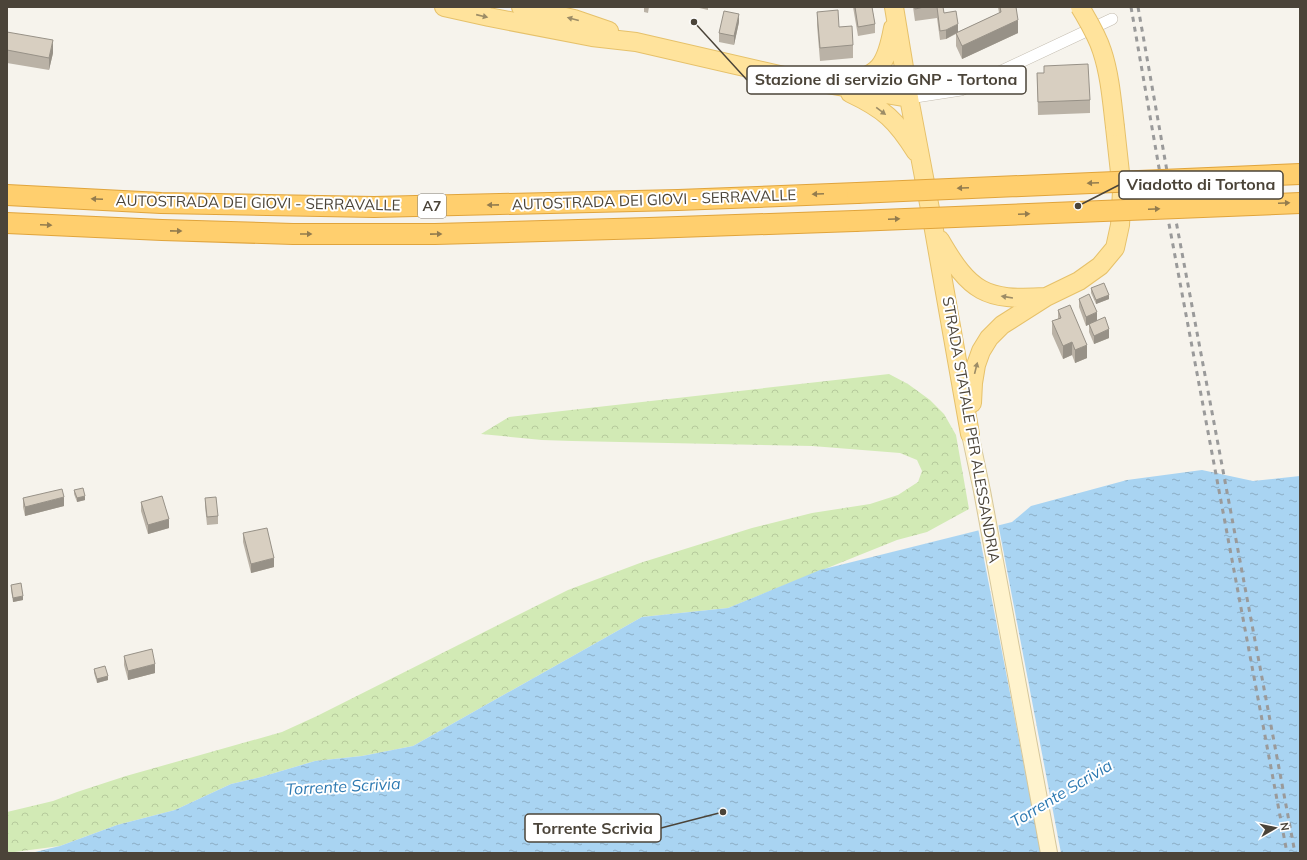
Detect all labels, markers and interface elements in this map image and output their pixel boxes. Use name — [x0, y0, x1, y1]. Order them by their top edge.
one-way arrow — [476, 13, 488, 19]
one-way arrow — [567, 16, 579, 22]
callout: Stazione di servizio GNP - Tortona — [747, 66, 1026, 94]
text: Stazione di servizio GNP - Tortona — [755, 69, 1017, 89]
one-way arrow — [876, 107, 887, 115]
callout: Viadotto di Tortona — [1119, 171, 1283, 199]
text: Viadotto di Tortona — [1126, 174, 1275, 194]
one-way arrow — [1086, 180, 1099, 186]
street label: AUTOSTRADA DEI GIOVI - SERRAVALLE — [511, 185, 797, 214]
one-way arrow — [957, 185, 969, 192]
street label: AUTOSTRADA DEI GIOVI - SERRAVALLE — [116, 191, 401, 214]
one-way arrow — [812, 191, 824, 198]
road number: A7 — [418, 194, 446, 218]
one-way arrow — [91, 195, 103, 202]
one-way arrow — [1278, 200, 1290, 207]
one-way arrow — [486, 202, 499, 208]
one-way arrow — [1148, 205, 1160, 212]
one-way arrow — [1018, 211, 1031, 217]
one-way arrow — [888, 216, 900, 223]
one-way arrow — [40, 221, 52, 228]
one-way arrow — [170, 228, 183, 234]
one-way arrow — [300, 231, 313, 237]
one-way arrow — [430, 231, 443, 237]
one-way arrow — [1001, 294, 1013, 300]
street label: STRADA STATALE PER ALESSANDRIA — [939, 295, 1004, 565]
one-way arrow — [973, 361, 979, 373]
water label: Torrente Scrivia — [1007, 755, 1116, 831]
water label: Torrente Scrivia — [285, 773, 401, 799]
north arrow — [1255, 808, 1295, 848]
callout: Torrente Scrivia — [525, 814, 661, 842]
text: Torrente Scrivia — [533, 818, 653, 838]
text: N — [1277, 821, 1292, 832]

